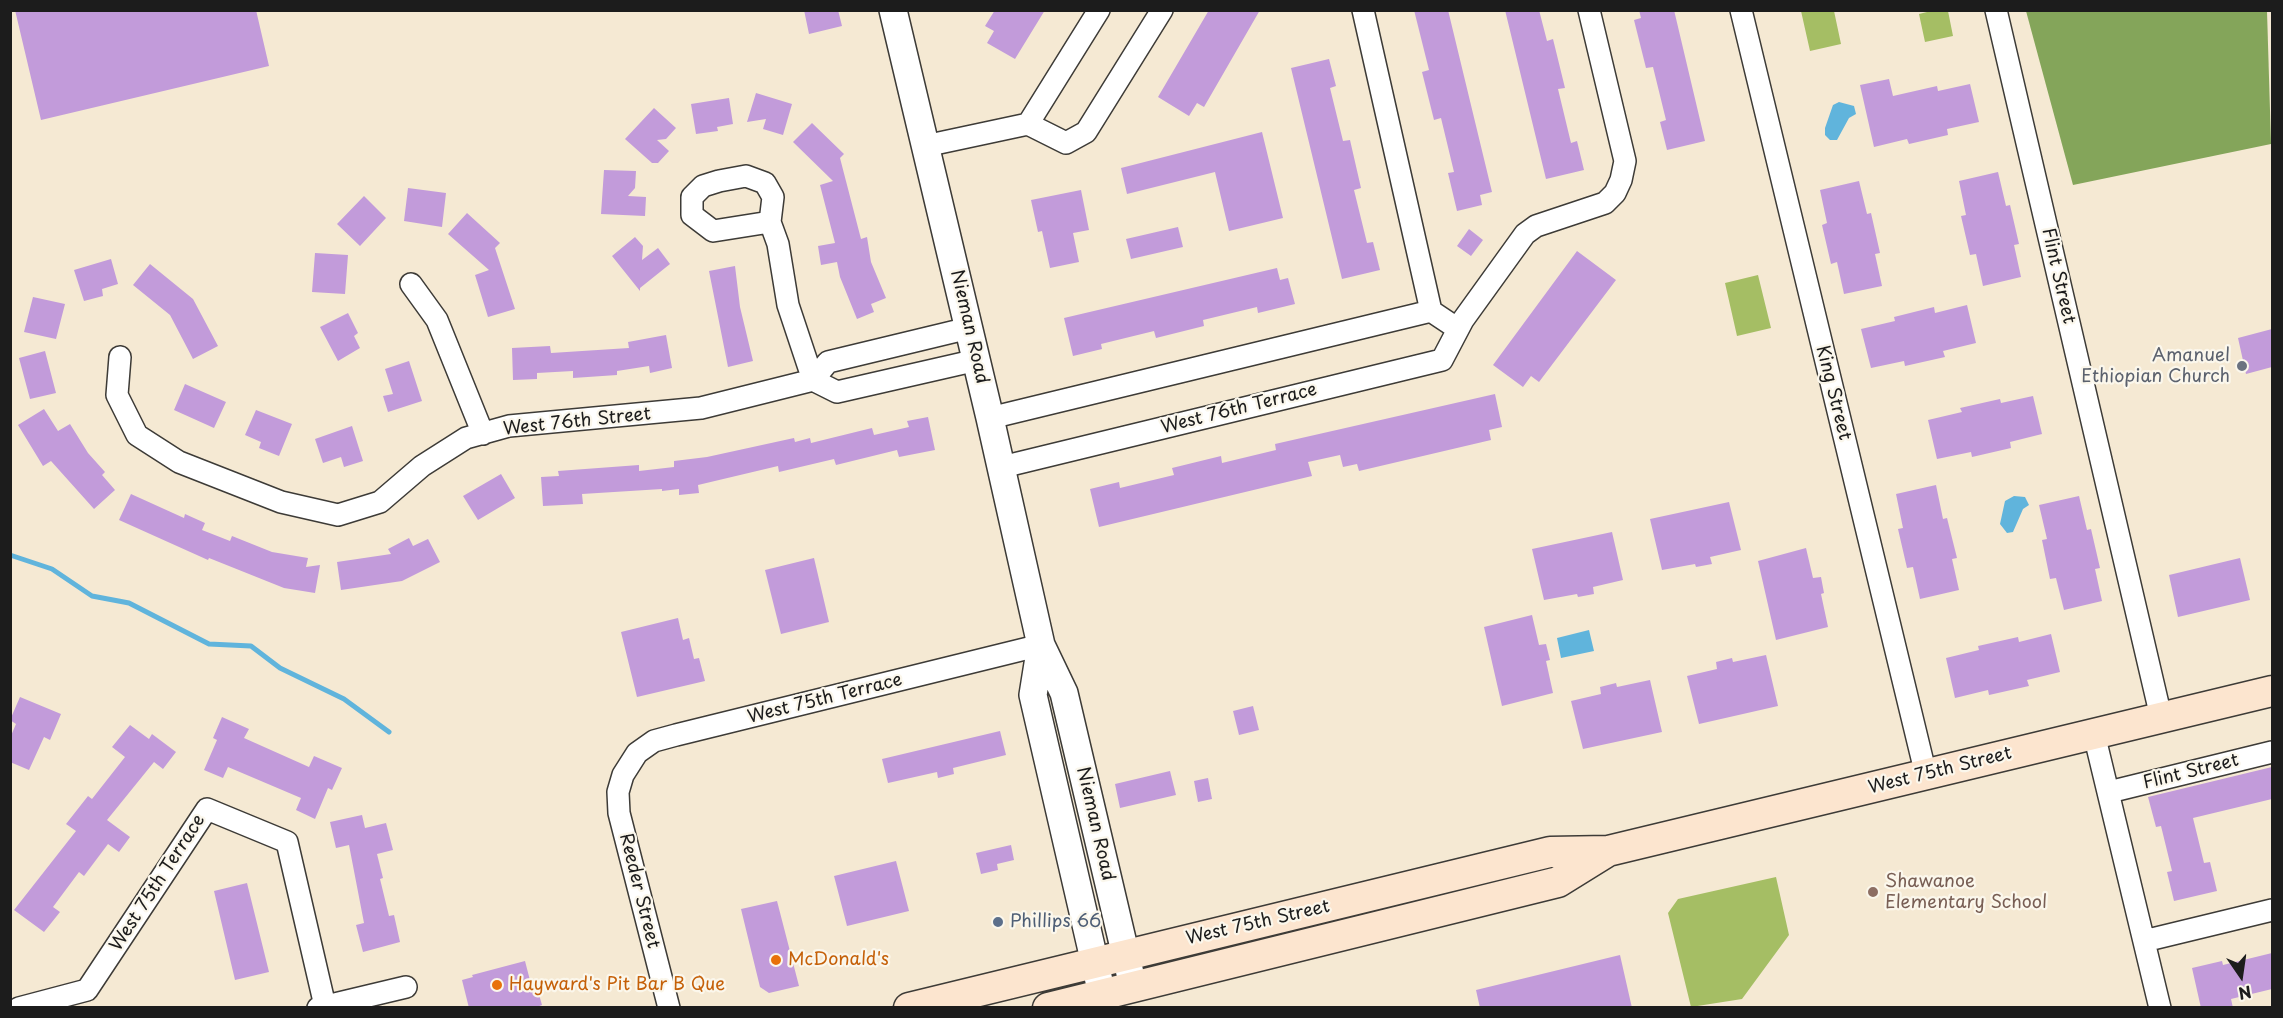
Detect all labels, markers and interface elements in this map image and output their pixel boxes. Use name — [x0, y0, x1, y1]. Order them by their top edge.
street label: Flint Street — [2036, 226, 2080, 326]
street label: Nieman Road — [945, 268, 993, 386]
street label: King Street — [1811, 343, 1855, 443]
place label: Amanuel Ethiopian Church — [2081, 345, 2230, 388]
marker: Amanuel Ethiopian Church — [2235, 359, 2249, 373]
street label: West 76th Terrace — [1159, 379, 1319, 439]
street label: West 76th Street — [502, 403, 652, 441]
street label: West 75th Terrace — [746, 669, 904, 729]
street label: West 75th Street — [1866, 743, 2014, 799]
street label: Flint Street — [2141, 750, 2241, 794]
street label: Nieman Road — [1071, 765, 1119, 883]
street label: West 75th Terrace — [106, 811, 210, 955]
street label: Reeder Street — [614, 831, 664, 951]
place label: Shawanoe Elementary School — [1885, 871, 2047, 914]
marker: Shawanoe Elementary School — [1866, 885, 1880, 899]
street label: West 75th Street — [1184, 896, 1332, 950]
place label: Phillips 66 — [1010, 911, 1101, 933]
marker: Phillips 66 — [991, 915, 1005, 929]
north arrow — [2211, 946, 2271, 1006]
place label: McDonald's — [788, 949, 889, 971]
marker: McDonald's — [769, 953, 783, 967]
place label: Hayward's Pit Bar B Que — [509, 974, 725, 996]
marker: Hayward's Pit Bar B Que — [490, 978, 504, 992]
text: N — [2236, 980, 2254, 1007]

